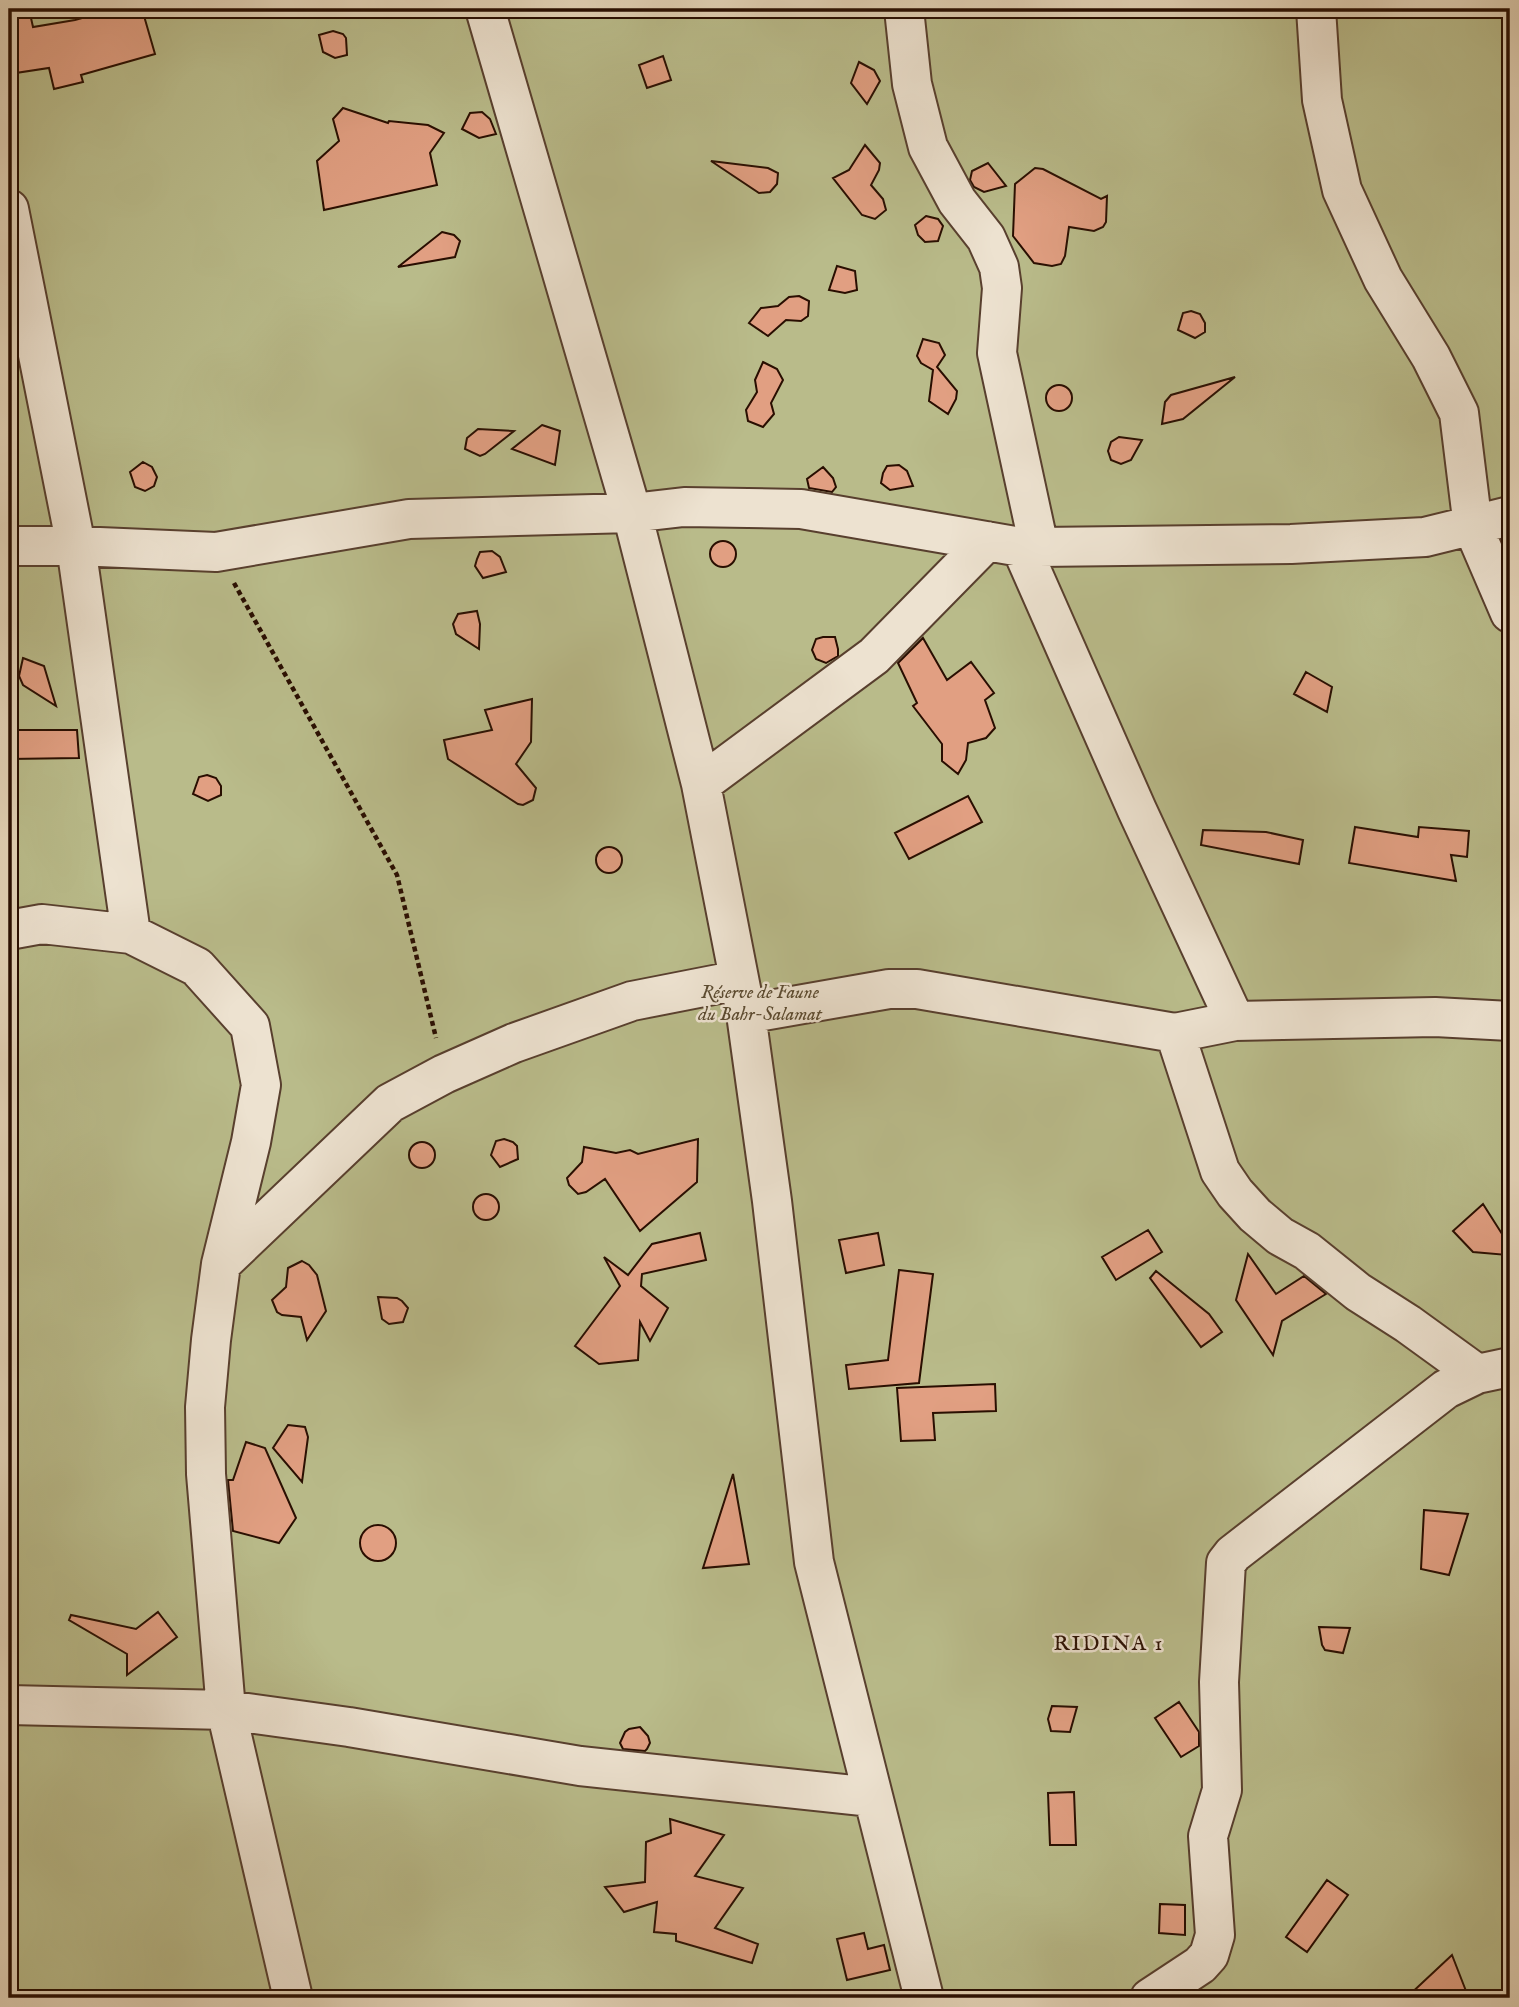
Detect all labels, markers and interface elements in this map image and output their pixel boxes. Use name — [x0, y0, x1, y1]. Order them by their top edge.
park label: Réserve de Faune du Bahr-Salamat — [697, 981, 823, 1027]
district label: RIDINA 1 — [1054, 1631, 1164, 1658]

